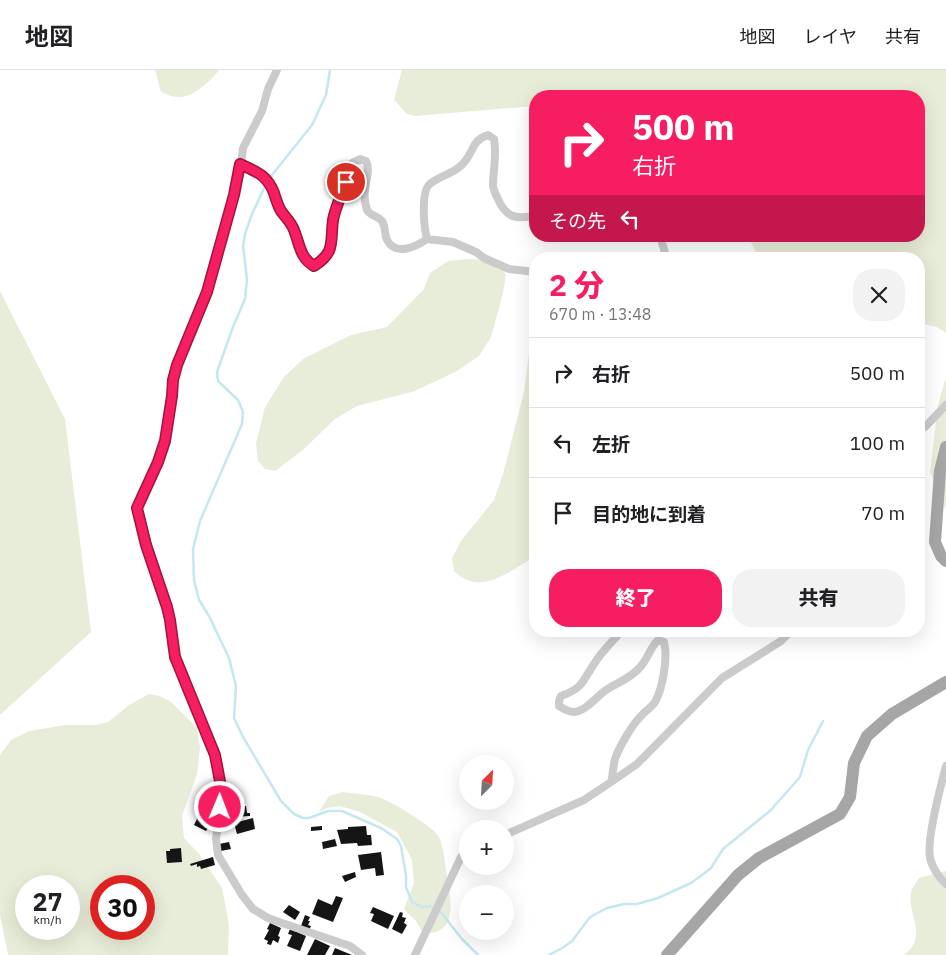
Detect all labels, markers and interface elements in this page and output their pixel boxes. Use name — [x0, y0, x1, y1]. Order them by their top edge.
text: 地図 — [25, 20, 73, 52]
text: 地図 — [740, 25, 776, 48]
text: レイヤ — [804, 25, 857, 48]
text: 共有 — [885, 25, 921, 48]
text: 500 m — [632, 104, 735, 150]
icon: right — [549, 110, 614, 175]
text: 右折 — [632, 151, 676, 180]
pin — [325, 161, 367, 203]
icon: arrive — [332, 168, 360, 196]
icon: left — [616, 205, 644, 233]
text: その先 — [549, 209, 606, 233]
text: 2 分 — [549, 265, 604, 304]
button: close — [853, 269, 905, 321]
text: 670 m · 13:48 — [549, 304, 651, 324]
icon: right — [549, 359, 577, 387]
text: 500 m — [850, 361, 905, 385]
text: 右折 — [592, 362, 630, 386]
icon: left — [549, 429, 577, 457]
text: 100 m — [850, 431, 905, 455]
text: 左折 — [592, 432, 630, 456]
icon: arrive — [549, 499, 577, 527]
text: 70 m — [861, 501, 905, 525]
text: 目的地に到着 — [592, 502, 706, 526]
button: 終了 — [549, 569, 722, 627]
button: 共有 — [732, 569, 905, 627]
north arrow — [459, 755, 514, 810]
map controls — [459, 755, 514, 940]
position arrow — [193, 780, 245, 832]
button: + — [459, 820, 514, 875]
speed limit sign: 30 — [90, 875, 155, 940]
text: 27 — [32, 885, 63, 918]
button: − — [459, 885, 514, 940]
text: km/h — [33, 912, 62, 927]

